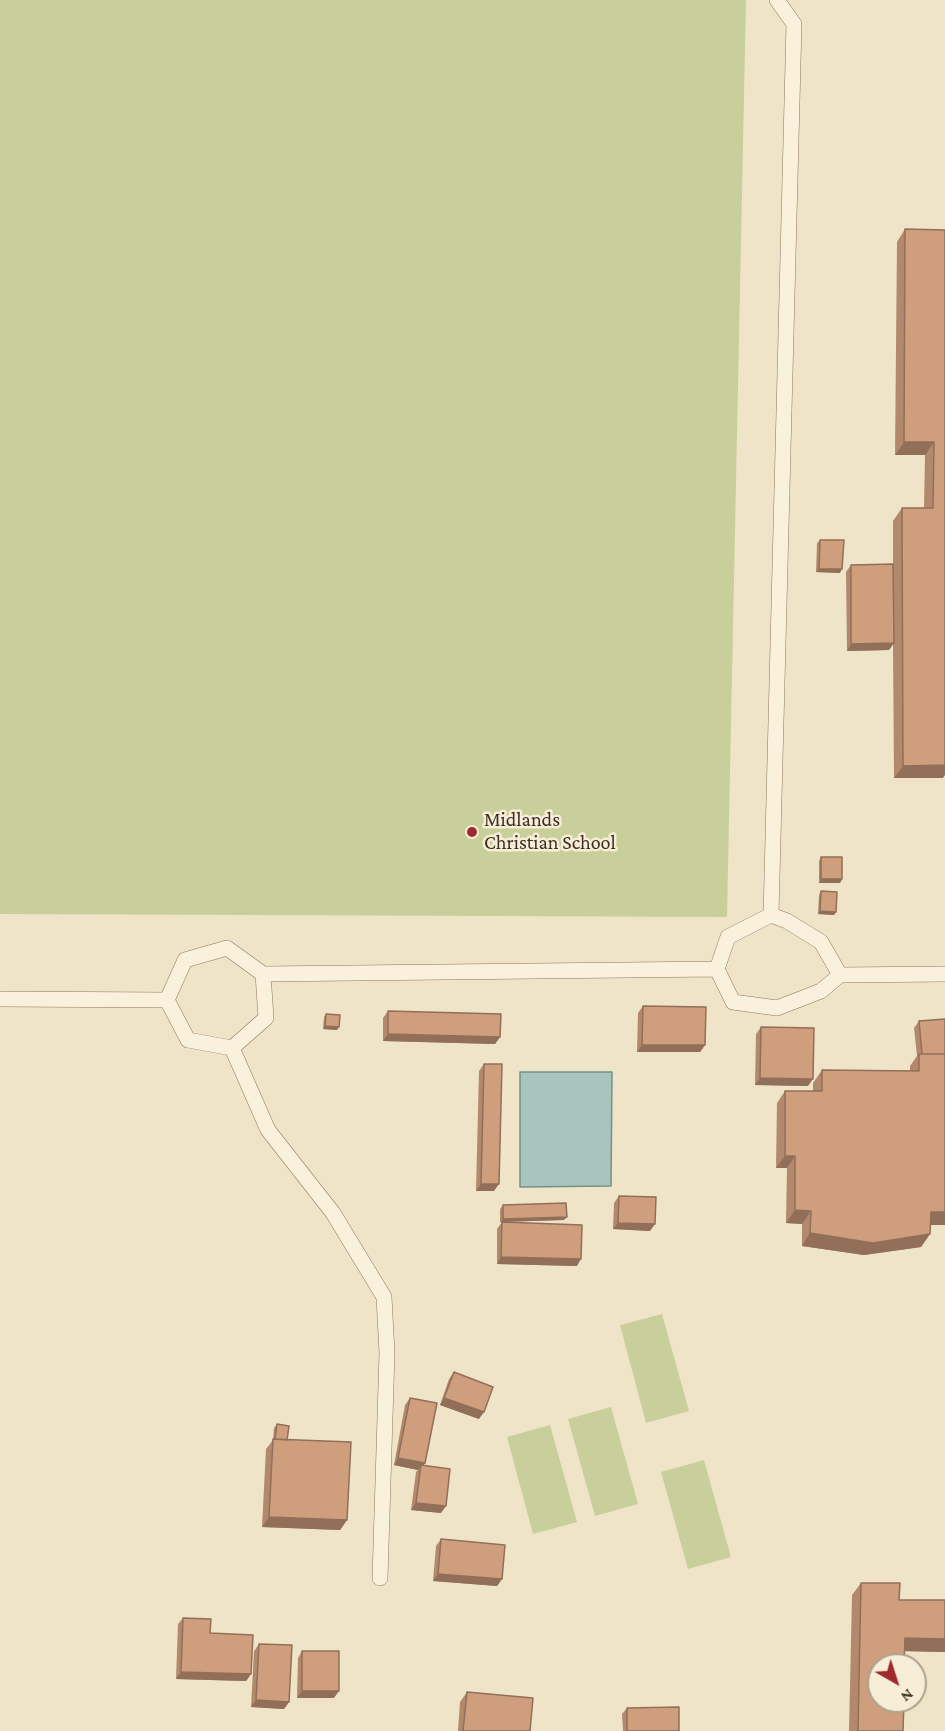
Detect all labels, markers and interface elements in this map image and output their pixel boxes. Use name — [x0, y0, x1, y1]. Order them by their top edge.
place label: Midlands Christian School — [484, 808, 616, 855]
marker: Midlands Christian School — [465, 825, 479, 839]
north arrow — [867, 1653, 927, 1713]
text: N — [898, 1686, 917, 1706]

